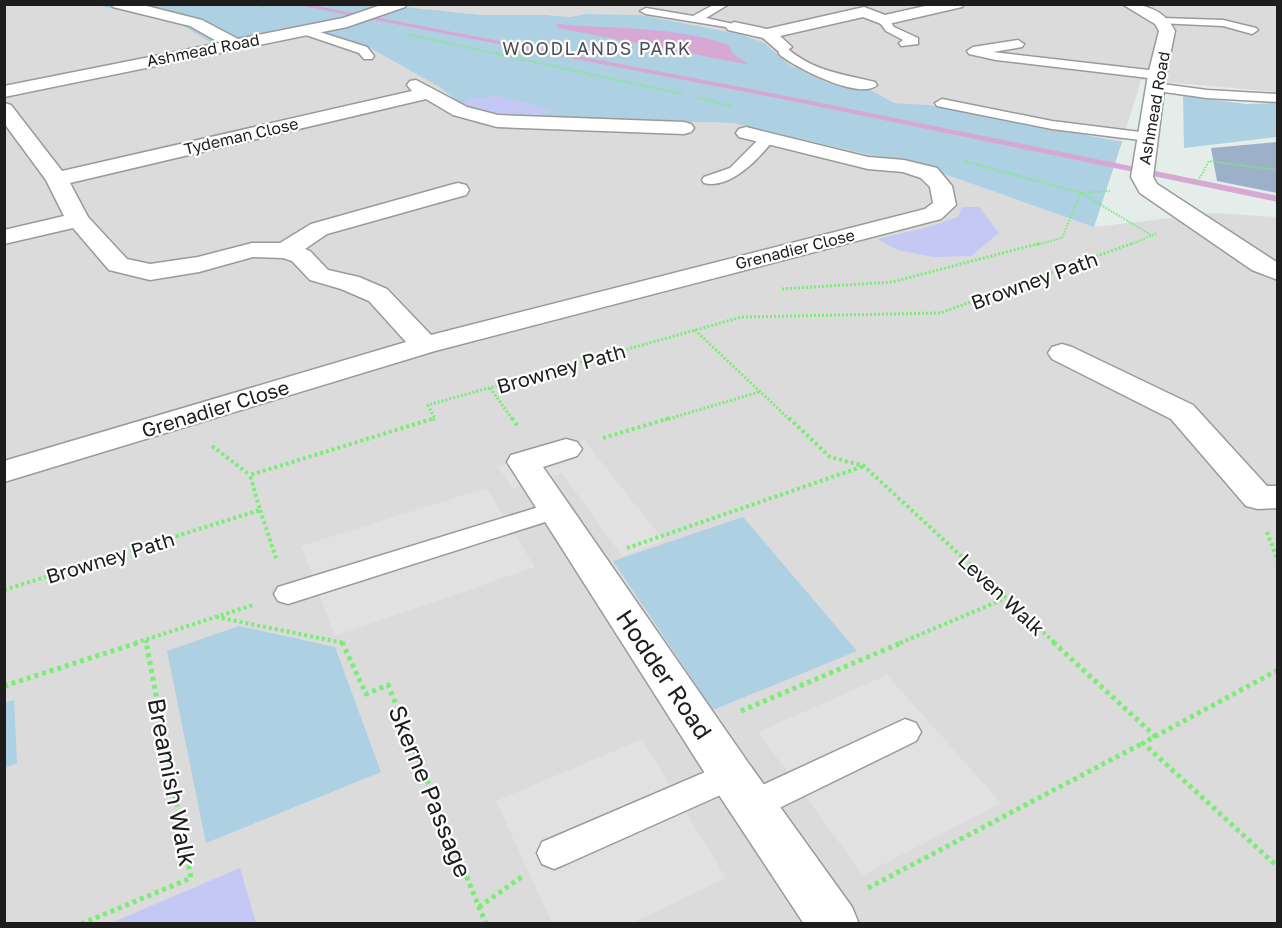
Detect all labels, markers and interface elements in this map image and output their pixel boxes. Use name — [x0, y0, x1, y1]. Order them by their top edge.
street label: Ashmead Road — [145, 29, 261, 71]
district label: WOODLANDS PARK — [502, 37, 692, 59]
street label: Ashmead Road — [1134, 50, 1174, 166]
street label: Tydeman Close — [182, 113, 300, 159]
street label: Grenadier Close — [733, 224, 857, 274]
street label: Browney Path — [967, 246, 1101, 314]
street label: Browney Path — [494, 338, 628, 398]
street label: Grenadier Close — [138, 374, 292, 442]
street label: Browney Path — [43, 526, 177, 588]
street label: Leven Walk — [954, 548, 1050, 640]
street label: Hodder Road — [611, 604, 719, 744]
street label: Breamish Walk — [142, 695, 204, 869]
street label: Skerne Passage — [383, 701, 479, 881]

